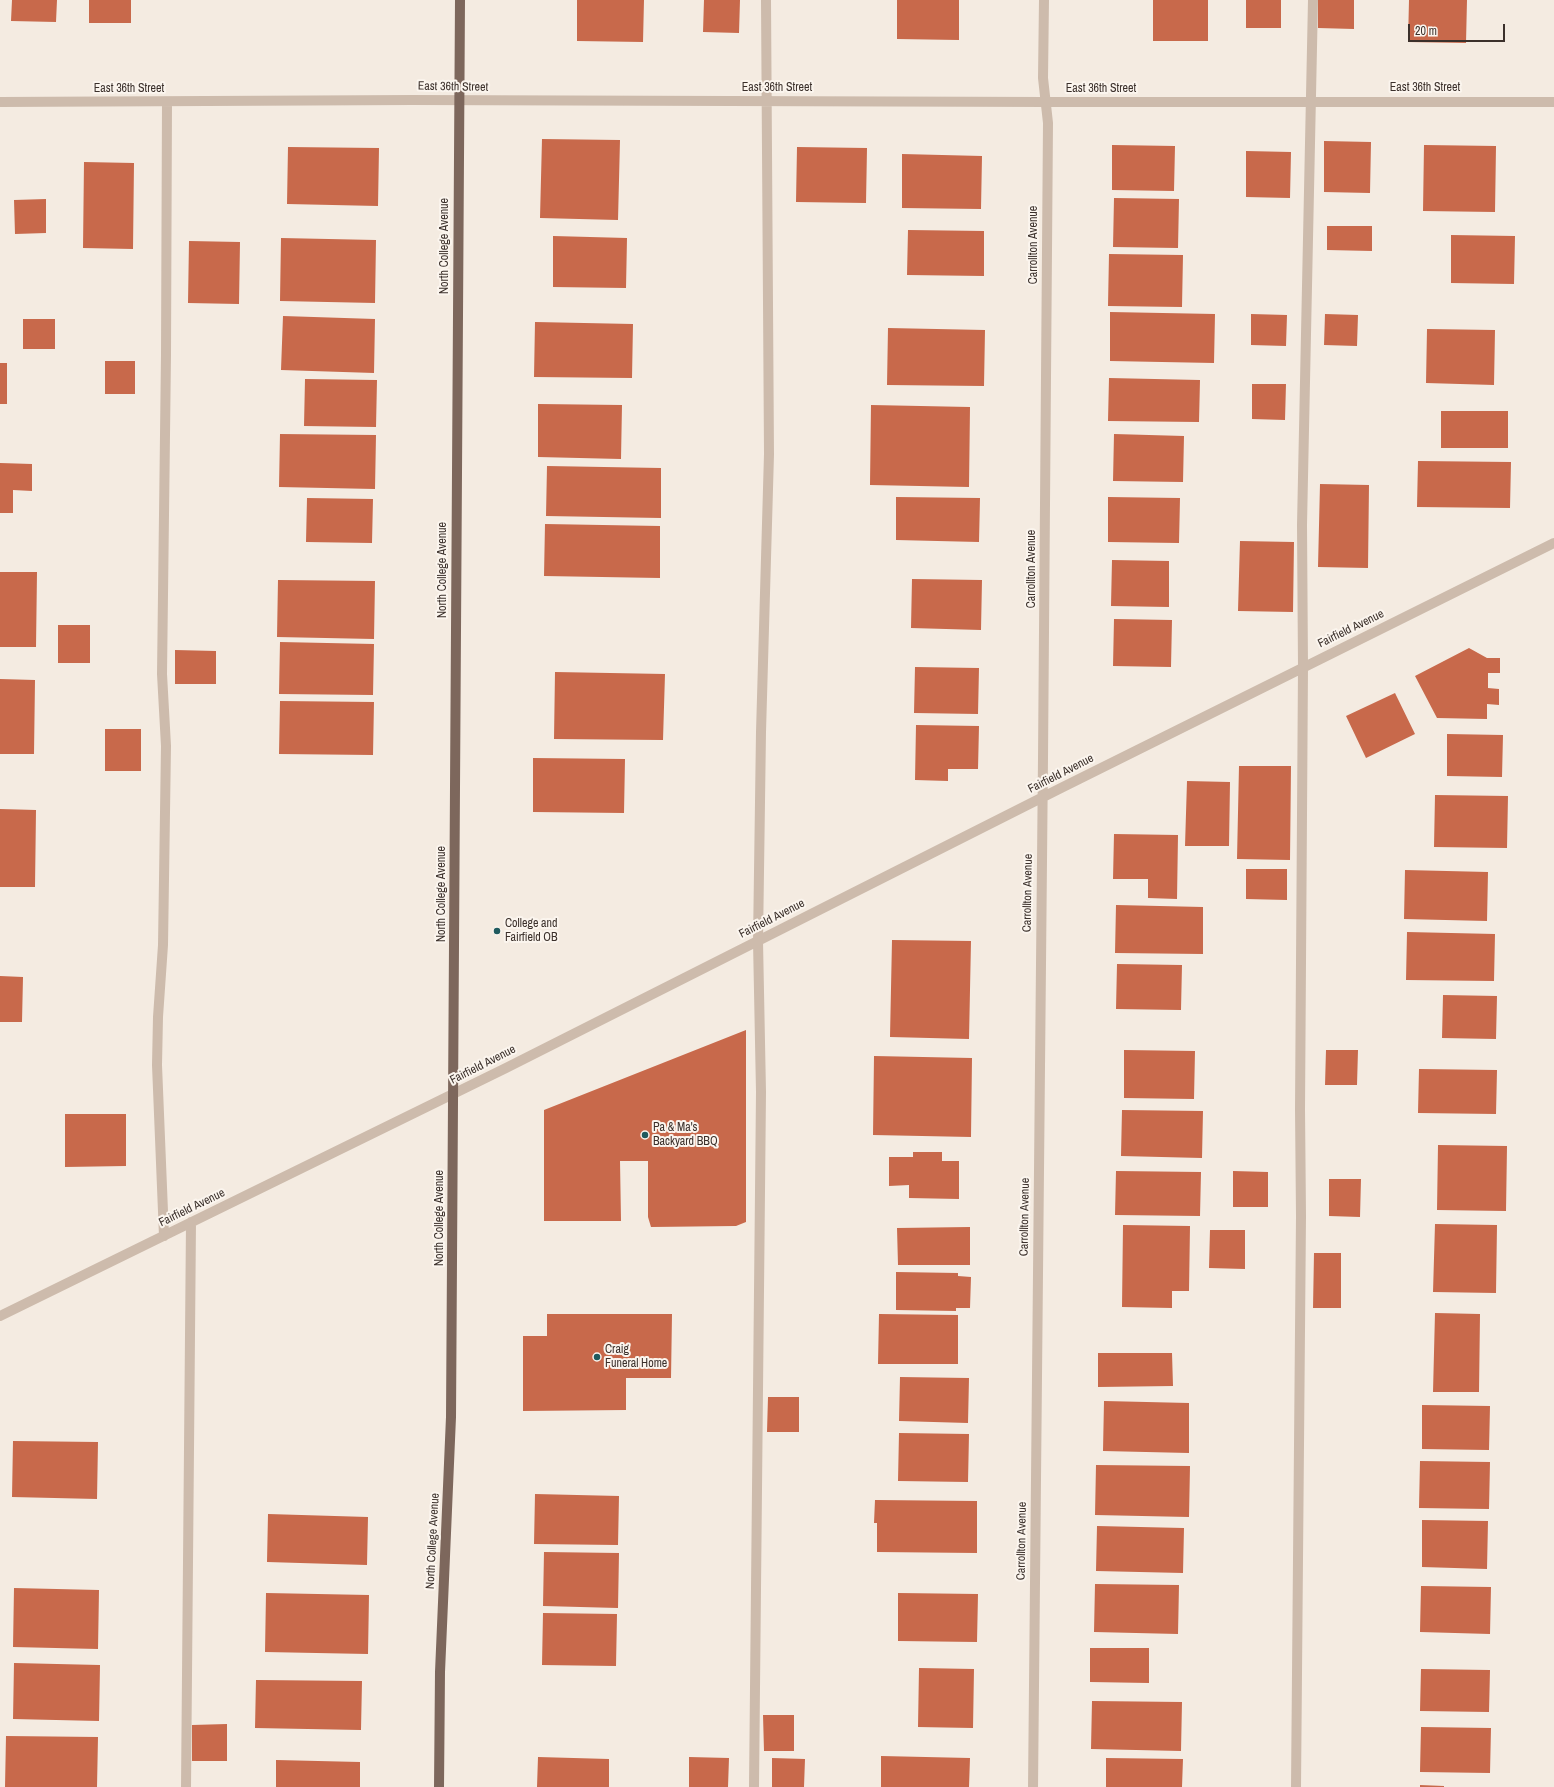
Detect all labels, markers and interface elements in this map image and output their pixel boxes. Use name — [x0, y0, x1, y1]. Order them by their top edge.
scale bar — [1410, 16, 1507, 42]
text: 20 m — [1415, 23, 1437, 39]
street label: East 36th Street — [418, 79, 488, 95]
street label: East 36th Street — [742, 81, 812, 95]
street label: East 36th Street — [1390, 81, 1460, 95]
street label: East 36th Street — [94, 82, 164, 96]
street label: East 36th Street — [1066, 82, 1136, 96]
street label: North College Avenue — [438, 198, 452, 294]
street label: Carrollton Avenue — [1027, 206, 1041, 284]
street label: North College Avenue — [436, 522, 450, 618]
street label: Carrollton Avenue — [1025, 530, 1039, 608]
street label: Fairfield Avenue — [1316, 607, 1386, 651]
street label: Fairfield Avenue — [1026, 751, 1096, 797]
street label: North College Avenue — [435, 846, 449, 942]
street label: Carrollton Avenue — [1020, 854, 1036, 932]
street label: Fairfield Avenue — [737, 896, 807, 942]
place label: College and Fairfield OB — [505, 917, 558, 945]
marker: College and Fairfield OB — [492, 926, 502, 936]
street label: Fairfield Avenue — [448, 1042, 518, 1088]
place label: Pa & Ma's Backyard BBQ — [653, 1121, 718, 1149]
marker: Pa & Ma's Backyard BBQ — [640, 1130, 650, 1140]
street label: North College Avenue — [433, 1170, 447, 1266]
street label: Carrollton Avenue — [1017, 1178, 1033, 1256]
street label: Fairfield Avenue — [157, 1186, 227, 1230]
place label: Craig Funeral Home — [605, 1343, 667, 1371]
marker: Craig Funeral Home — [592, 1352, 602, 1362]
street label: North College Avenue — [423, 1493, 443, 1589]
street label: Carrollton Avenue — [1014, 1502, 1030, 1580]

